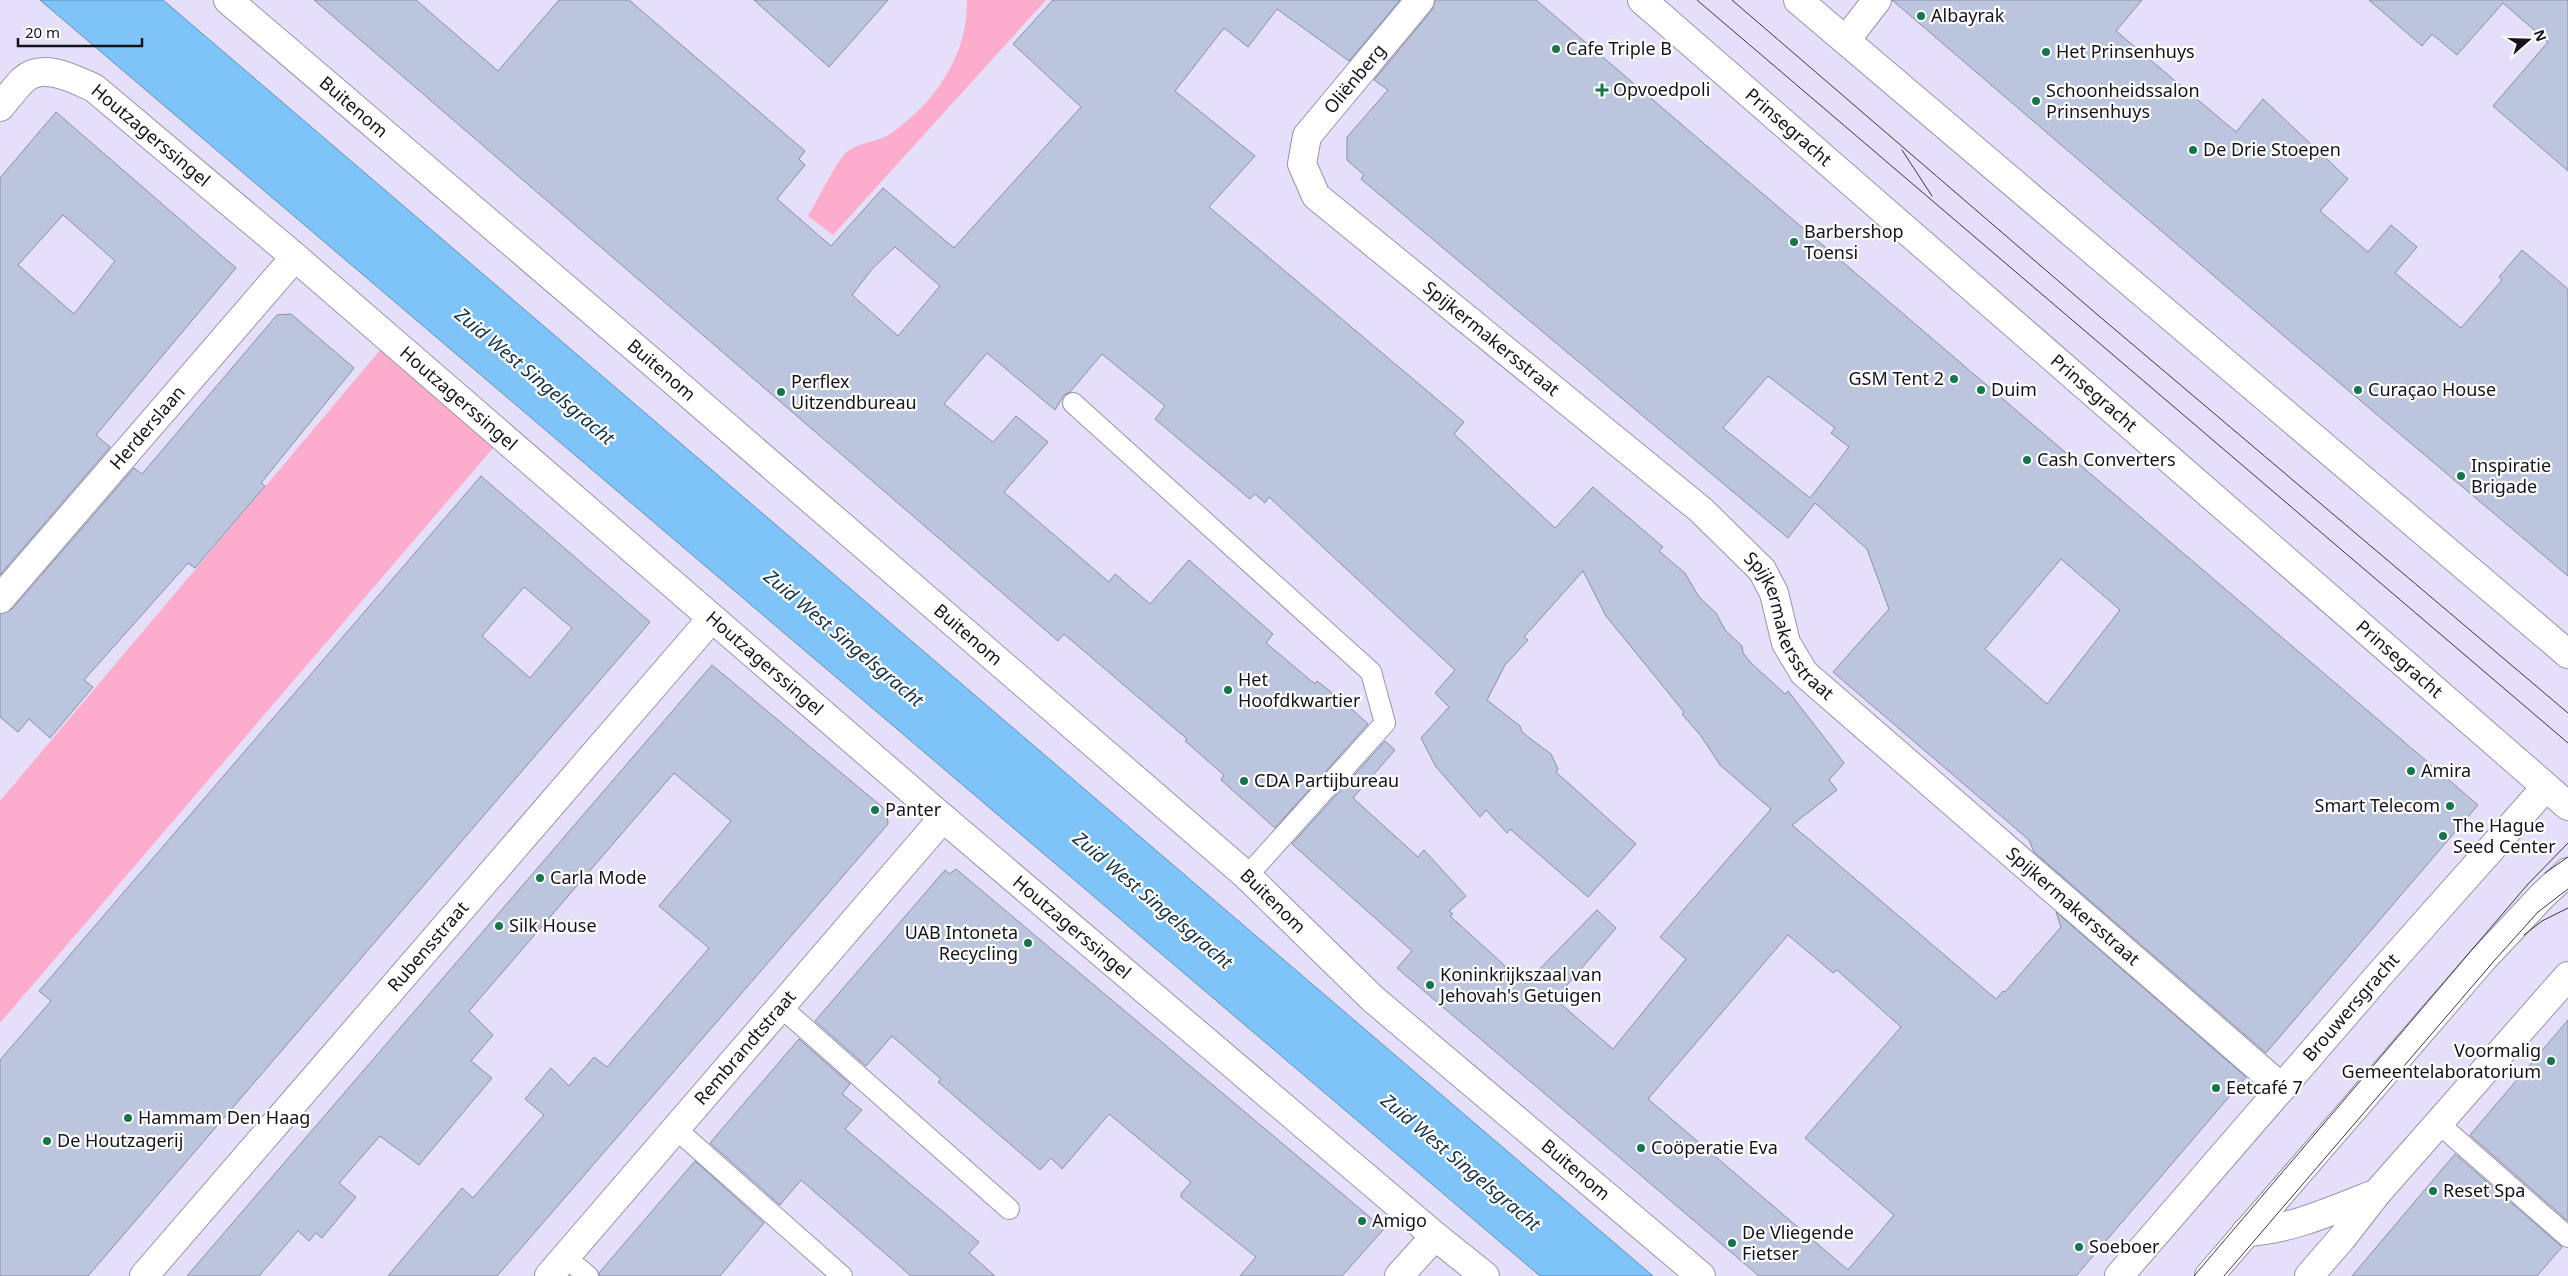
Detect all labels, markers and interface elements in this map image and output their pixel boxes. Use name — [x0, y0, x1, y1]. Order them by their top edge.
place label: Albayrak — [1931, 3, 2005, 27]
marker: Albayrak — [1915, 10, 1927, 22]
scale bar — [18, 15, 141, 47]
north arrow — [2503, 15, 2553, 65]
text: 20 m — [25, 22, 60, 42]
text: N — [2530, 27, 2552, 44]
place label: Cafe Triple B — [1566, 36, 1672, 60]
street label: Oliënberg — [1318, 38, 1390, 118]
place label: Het Prinsenhuys — [2056, 39, 2195, 63]
marker: Cafe Triple B — [1550, 43, 1562, 55]
marker: Het Prinsenhuys — [2040, 46, 2052, 58]
street label: Buitenom — [315, 70, 393, 142]
place label: Opvoedpoli — [1613, 77, 1710, 101]
street label: Houtzagerssingel — [87, 78, 215, 191]
place label: Schoonheidssalon Prinsenhuys — [2046, 78, 2200, 123]
street label: Prinsegracht — [1741, 82, 1838, 171]
marker: Opvoedpoli — [1595, 83, 1609, 97]
marker: Schoonheidssalon Prinsenhuys — [2030, 95, 2042, 107]
place label: De Drie Stoepen — [2203, 137, 2341, 161]
marker: De Drie Stoepen — [2187, 144, 2199, 156]
place label: Barbershop Toensi — [1804, 219, 1904, 264]
marker: Barbershop Toensi — [1788, 236, 1800, 248]
street label: Spijkermakersstraat — [1418, 275, 1565, 401]
water label: Zuid West Singelsgracht — [449, 301, 621, 451]
street label: Buitenom — [623, 333, 701, 406]
street label: Houtzagerssingel — [395, 340, 523, 455]
street label: Prinsegracht — [2046, 348, 2143, 437]
place label: GSM Tent 2 — [1849, 366, 1944, 390]
place label: Perflex Uitzendbureau — [791, 369, 917, 414]
marker: GSM Tent 2 — [1948, 373, 1960, 385]
place label: Duim — [1991, 377, 2037, 401]
place label: Curaçao House — [2368, 377, 2496, 401]
street label: Herderslaan — [104, 380, 190, 474]
marker: Duim — [1975, 384, 1987, 396]
marker: Curaçao House — [2352, 384, 2364, 396]
marker: Perflex Uitzendbureau — [775, 386, 787, 398]
place label: Cash Converters — [2037, 447, 2176, 471]
place label: Inspiratie Brigade — [2471, 453, 2551, 498]
marker: Cash Converters — [2021, 454, 2033, 466]
marker: Inspiratie Brigade — [2455, 470, 2467, 482]
street label: Spijkermakersstraat — [1739, 546, 1840, 705]
water label: Zuid West Singelsgracht — [758, 563, 930, 713]
street label: Buitenom — [929, 598, 1008, 670]
street label: Houtzagerssingel — [701, 605, 829, 720]
street label: Prinsegracht — [2352, 614, 2449, 703]
place label: Het Hoofdkwartier — [1238, 667, 1361, 712]
marker: Het Hoofdkwartier — [1222, 684, 1234, 696]
place label: Amira — [2421, 758, 2471, 782]
marker: Amira — [2405, 765, 2417, 777]
place label: CDA Partijbureau — [1254, 768, 1399, 792]
marker: CDA Partijbureau — [1238, 775, 1250, 787]
place label: Smart Telecom — [2315, 793, 2440, 817]
place label: Panter — [885, 797, 942, 821]
marker: Smart Telecom — [2444, 800, 2456, 812]
marker: Panter — [869, 804, 881, 816]
place label: The Hague Seed Center — [2453, 813, 2556, 858]
water label: Zuid West Singelsgracht — [1067, 825, 1239, 975]
marker: The Hague Seed Center — [2437, 830, 2449, 842]
street label: Spijkermakersstraat — [2002, 841, 2146, 971]
street label: Buitenom — [1236, 863, 1312, 938]
place label: Carla Mode — [550, 865, 647, 889]
street label: Houtzagerssingel — [1008, 870, 1137, 984]
marker: Carla Mode — [534, 872, 546, 884]
street label: Rubensstraat — [382, 895, 474, 996]
place label: Silk House — [509, 913, 597, 937]
marker: Silk House — [493, 920, 505, 932]
place label: UAB Intoneta Recycling — [905, 920, 1018, 965]
marker: UAB Intoneta Recycling — [1022, 937, 1034, 949]
street label: Brouwersgracht — [2297, 947, 2404, 1066]
place label: Koninkrijkszaal van Jehovah's Getuigen — [1438, 962, 1602, 1007]
marker: Koninkrijkszaal van Jehovah's Getuigen — [1424, 979, 1436, 991]
street label: Rembrandtstraat — [688, 984, 801, 1110]
place label: Voormalig Gemeentelaboratorium — [2342, 1038, 2541, 1083]
marker: Voormalig Gemeentelaboratorium — [2545, 1055, 2557, 1067]
place label: Eetcafé 7 — [2226, 1075, 2303, 1099]
marker: Eetcafé 7 — [2210, 1082, 2222, 1094]
water label: Zuid West Singelsgracht — [1375, 1087, 1547, 1237]
place label: Hammam Den Haag — [138, 1105, 310, 1129]
marker: Hammam Den Haag — [122, 1112, 134, 1124]
place label: De Houtzagerij — [57, 1128, 183, 1152]
street label: Buitenom — [1537, 1133, 1616, 1205]
marker: De Houtzagerij — [41, 1135, 53, 1147]
place label: Coöperatie Eva — [1651, 1135, 1778, 1159]
marker: Coöperatie Eva — [1635, 1142, 1647, 1154]
place label: Reset Spa — [2443, 1178, 2525, 1202]
marker: Reset Spa — [2427, 1185, 2439, 1197]
place label: Amigo — [1372, 1208, 1427, 1232]
marker: Amigo — [1356, 1215, 1368, 1227]
place label: De Vliegende Fietser — [1742, 1220, 1854, 1265]
place label: Soeboer — [2089, 1234, 2160, 1258]
marker: De Vliegende Fietser — [1726, 1237, 1738, 1249]
marker: Soeboer — [2073, 1241, 2085, 1253]

